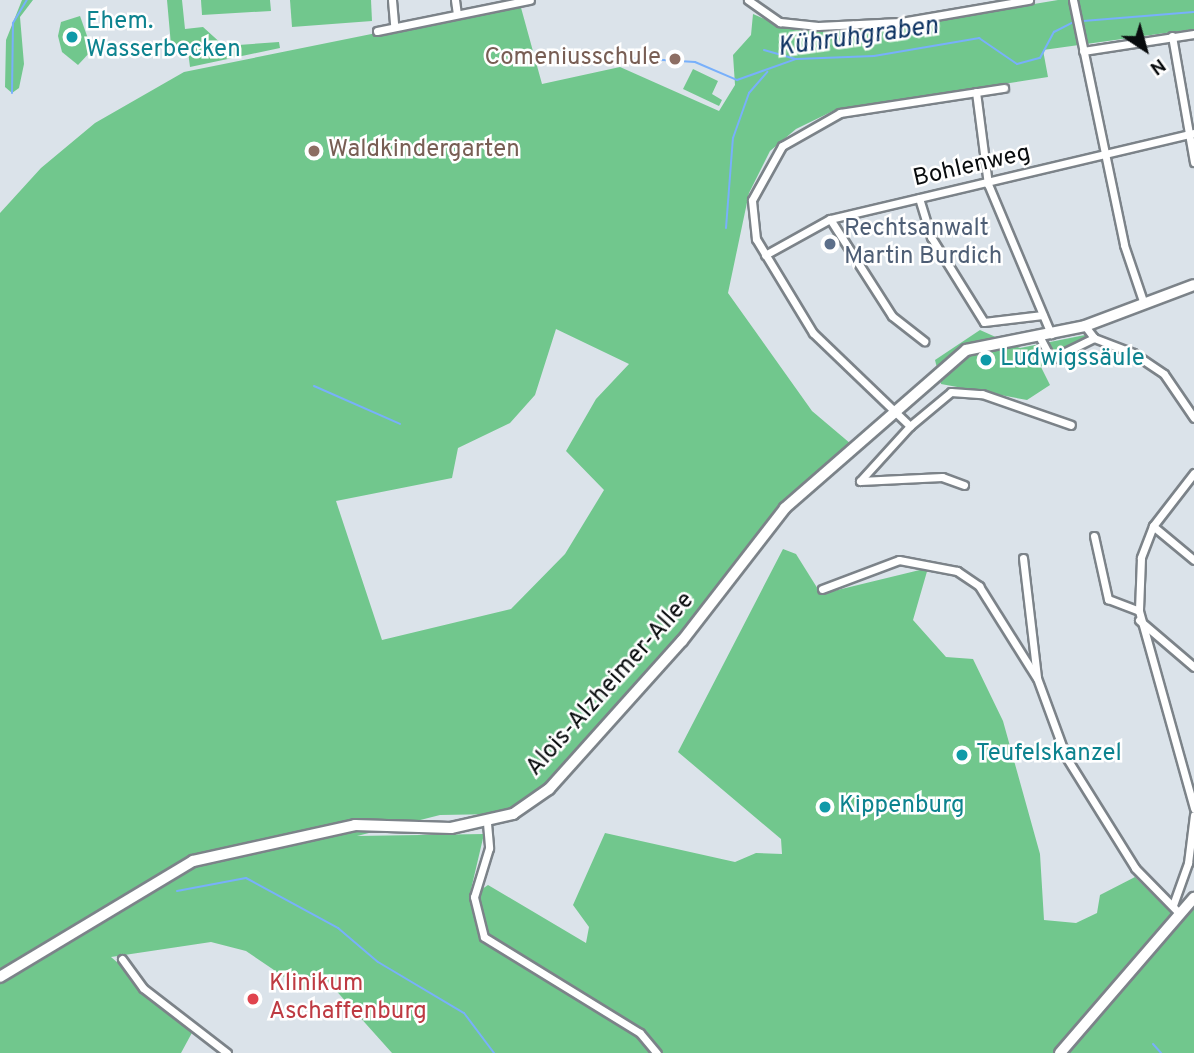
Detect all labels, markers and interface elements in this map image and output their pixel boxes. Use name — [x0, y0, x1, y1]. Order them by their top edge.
place label: Ehem. Wasserbecken — [86, 9, 241, 65]
water label: Kühruhgraben — [776, 11, 940, 65]
north arrow — [1110, 14, 1180, 84]
marker: Ehem. Wasserbecken — [64, 29, 80, 45]
place label: Comeniusschule — [485, 45, 661, 73]
marker: Comeniusschule — [667, 51, 683, 67]
text: N — [1145, 52, 1170, 80]
place label: Waldkindergarten — [328, 137, 520, 165]
street label: Bohlenweg — [911, 140, 1033, 194]
marker: Waldkindergarten — [306, 143, 322, 159]
place label: Rechtsanwalt Martin Burdich — [844, 216, 1002, 272]
marker: Rechtsanwalt Martin Burdich — [822, 236, 838, 252]
place label: Ludwigssäule — [1000, 346, 1145, 374]
marker: Ludwigssäule — [978, 352, 994, 368]
street label: Alois-Alzheimer-Allee — [521, 587, 701, 783]
place label: Teufelskanzel — [976, 741, 1122, 769]
marker: Teufelskanzel — [954, 747, 970, 763]
place label: Kippenburg — [839, 793, 964, 821]
marker: Kippenburg — [817, 799, 833, 815]
place label: Klinikum Aschaffenburg — [269, 971, 427, 1027]
marker: Klinikum Aschaffenburg — [243, 989, 263, 1009]

